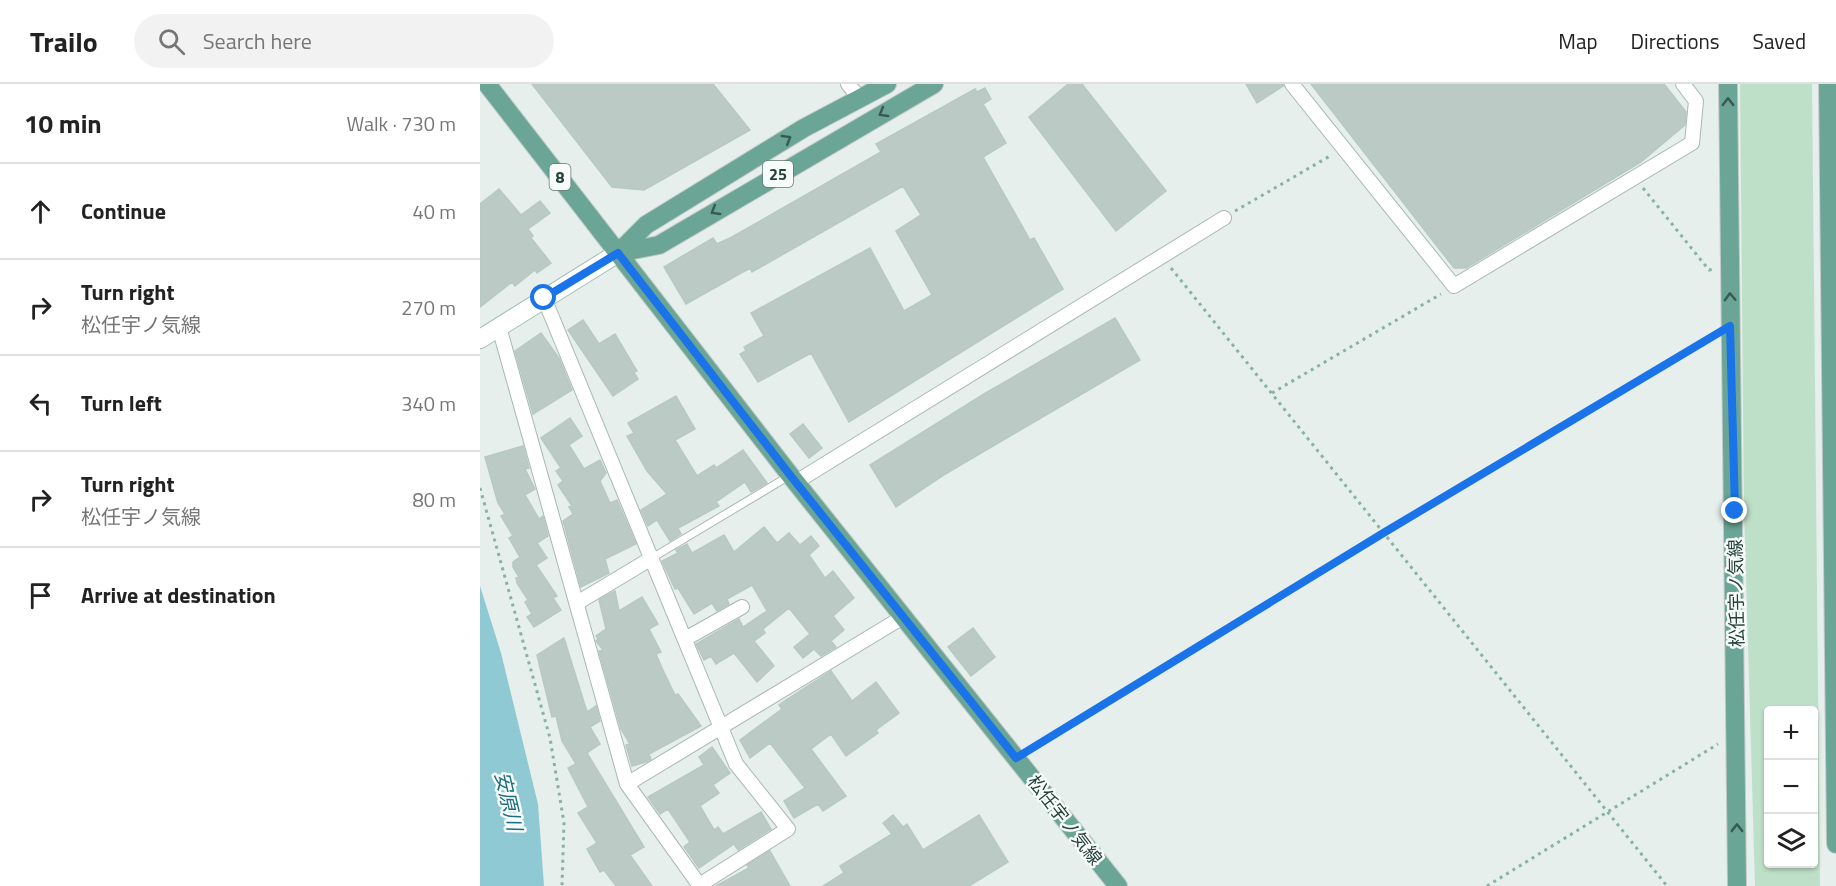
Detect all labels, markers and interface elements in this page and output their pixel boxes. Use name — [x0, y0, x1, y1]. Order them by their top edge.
search box — [134, 14, 554, 68]
text: Trailo — [30, 20, 98, 63]
text: Search here — [203, 24, 312, 58]
icon: search — [155, 25, 188, 58]
text: Map — [1558, 25, 1598, 57]
text: Directions — [1631, 25, 1720, 57]
text: Saved — [1753, 25, 1806, 57]
one-way arrow — [1722, 97, 1734, 106]
text: 10 min — [24, 104, 102, 143]
one-way arrow — [879, 106, 889, 117]
text: Walk · 730 m — [347, 108, 456, 139]
one-way arrow — [781, 134, 791, 146]
road number: 25 — [763, 161, 793, 187]
road number: 8 — [550, 164, 570, 190]
text: Continue — [81, 194, 166, 228]
icon: ahead — [24, 195, 57, 228]
text: 40 m — [412, 196, 456, 227]
one-way arrow — [711, 204, 721, 216]
text: Turn right — [81, 275, 175, 309]
route start — [530, 284, 556, 310]
icon: right — [24, 291, 57, 324]
text: 270 m — [401, 292, 456, 323]
one-way arrow — [1723, 292, 1736, 301]
text: 松任宇ノ気線 — [81, 309, 201, 340]
text: Turn left — [81, 386, 162, 420]
icon: left — [24, 387, 57, 420]
text: 340 m — [401, 388, 456, 419]
text: Turn right — [81, 467, 175, 501]
icon: right — [24, 483, 57, 516]
text: 80 m — [412, 484, 456, 515]
route end — [1721, 497, 1747, 523]
text: 松任宇ノ気線 — [81, 501, 201, 532]
street label: 松任宇ノ気線 — [1722, 539, 1750, 647]
text: Arrive at destination — [81, 578, 276, 612]
icon: arrive — [24, 579, 57, 612]
map controls — [1764, 706, 1818, 868]
button: + — [1764, 706, 1818, 760]
button: − — [1764, 760, 1818, 814]
water label: 安原川 — [487, 768, 531, 836]
street label: 松任宇ノ気線 — [1021, 769, 1109, 871]
button: layers — [1764, 814, 1818, 868]
one-way arrow — [1731, 823, 1743, 832]

